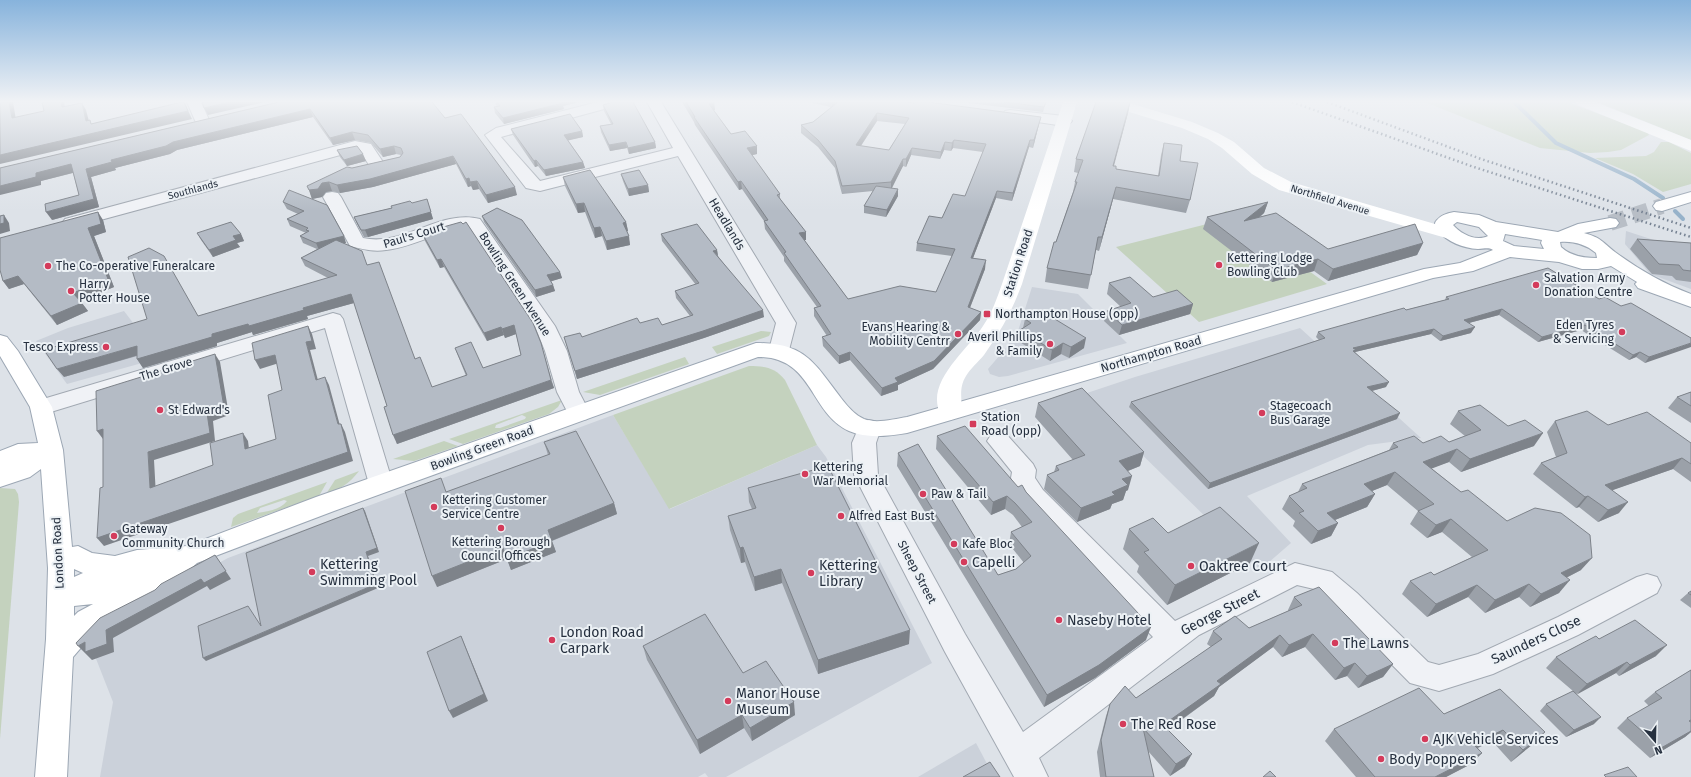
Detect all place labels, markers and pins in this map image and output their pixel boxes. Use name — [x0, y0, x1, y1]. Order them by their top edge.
place label: Kettering Lodge Bowling Club — [1227, 251, 1312, 279]
place label: The Co-operative Funeralcare — [56, 259, 215, 273]
marker: Kettering Lodge Bowling Club — [1214, 260, 1224, 270]
marker: The Co-operative Funeralcare — [43, 261, 53, 271]
place label: Salvation Army Donation Centre — [1544, 271, 1632, 299]
place label: Harry Potter House — [79, 277, 150, 305]
marker: Salvation Army Donation Centre — [1531, 280, 1541, 290]
marker: Harry Potter House — [66, 286, 76, 296]
place label: Northampton House (opp) — [995, 307, 1138, 321]
marker: Northampton House (opp) — [982, 309, 992, 319]
place label: Eden Tyres & Servicing — [1553, 318, 1615, 346]
place label: Evans Hearing & Mobility Centrr — [861, 320, 950, 348]
marker: Eden Tyres & Servicing — [1617, 327, 1627, 337]
marker: Evans Hearing & Mobility Centrr — [953, 329, 963, 339]
place label: Averil Phillips & Family — [968, 330, 1042, 358]
marker: Averil Phillips & Family — [1045, 339, 1055, 349]
place label: Tesco Express — [23, 340, 98, 354]
marker: Tesco Express — [101, 342, 111, 352]
place label: Stagecoach Bus Garage — [1270, 399, 1331, 427]
place label: St Edward's — [168, 403, 230, 417]
marker: St Edward's — [155, 405, 165, 415]
marker: Stagecoach Bus Garage — [1257, 408, 1267, 418]
place label: Station Road (opp) — [981, 410, 1041, 438]
marker: Station Road (opp) — [968, 419, 978, 429]
place label: Kettering War Memorial — [813, 460, 888, 488]
marker: Kettering War Memorial — [800, 469, 810, 479]
place label: Paw & Tail — [931, 487, 987, 501]
marker: Paw & Tail — [918, 489, 928, 499]
place label: Kettering Customer Service Centre — [442, 493, 547, 521]
marker: Kettering Customer Service Centre — [429, 502, 439, 512]
place label: Alfred East Bust — [849, 509, 935, 523]
marker: Alfred East Bust — [836, 511, 846, 521]
place label: Gateway Community Church — [122, 522, 224, 550]
marker: Kettering Borough Council Offices — [496, 523, 506, 533]
marker: Gateway Community Church — [109, 531, 119, 541]
place label: Kettering Borough Council Offices — [452, 535, 550, 563]
place label: Kafe Bloc — [962, 537, 1013, 551]
marker: Kafe Bloc — [949, 539, 959, 549]
place label: Capelli — [972, 554, 1015, 571]
place label: Kettering Swimming Pool — [320, 556, 417, 589]
place label: Kettering Library — [819, 557, 878, 590]
marker: Capelli — [959, 557, 969, 567]
place label: Oaktree Court — [1199, 558, 1288, 575]
marker: Oaktree Court — [1186, 561, 1196, 571]
marker: Kettering Swimming Pool — [307, 567, 317, 577]
marker: Kettering Library — [806, 568, 816, 578]
place label: Naseby Hotel — [1067, 612, 1151, 629]
marker: Naseby Hotel — [1054, 615, 1064, 625]
place label: London Road Carpark — [560, 624, 644, 657]
marker: London Road Carpark — [547, 635, 557, 645]
place label: The Lawns — [1343, 635, 1409, 652]
marker: The Lawns — [1330, 638, 1340, 648]
place label: Manor House Museum — [736, 685, 820, 718]
marker: Manor House Museum — [723, 696, 733, 706]
place label: The Red Rose — [1131, 716, 1216, 733]
marker: The Red Rose — [1118, 719, 1128, 729]
place label: AJK Vehicle Services — [1433, 731, 1559, 748]
marker: AJK Vehicle Services — [1420, 734, 1430, 744]
place label: Body Poppers — [1389, 751, 1477, 768]
marker: Body Poppers — [1376, 754, 1386, 764]

